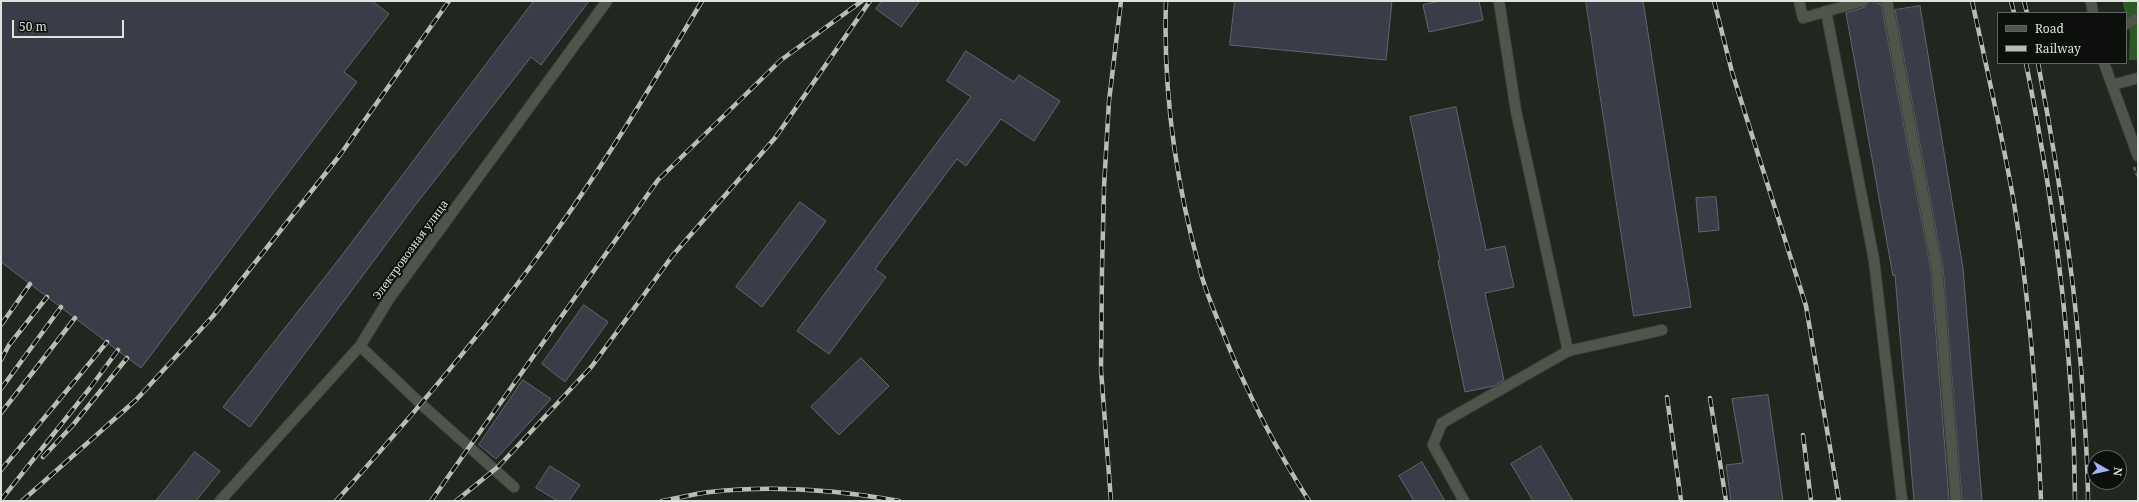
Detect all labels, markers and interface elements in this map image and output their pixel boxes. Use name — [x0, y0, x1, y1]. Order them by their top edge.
scale bar — [14, 12, 126, 38]
legend — [1997, 12, 2127, 64]
text: 50 m — [19, 18, 47, 35]
text: Road — [2035, 20, 2064, 37]
text: Railway — [2035, 40, 2081, 57]
street label: Электровозная улица — [371, 198, 451, 302]
north arrow — [2087, 450, 2127, 490]
text: N — [2110, 466, 2126, 477]

